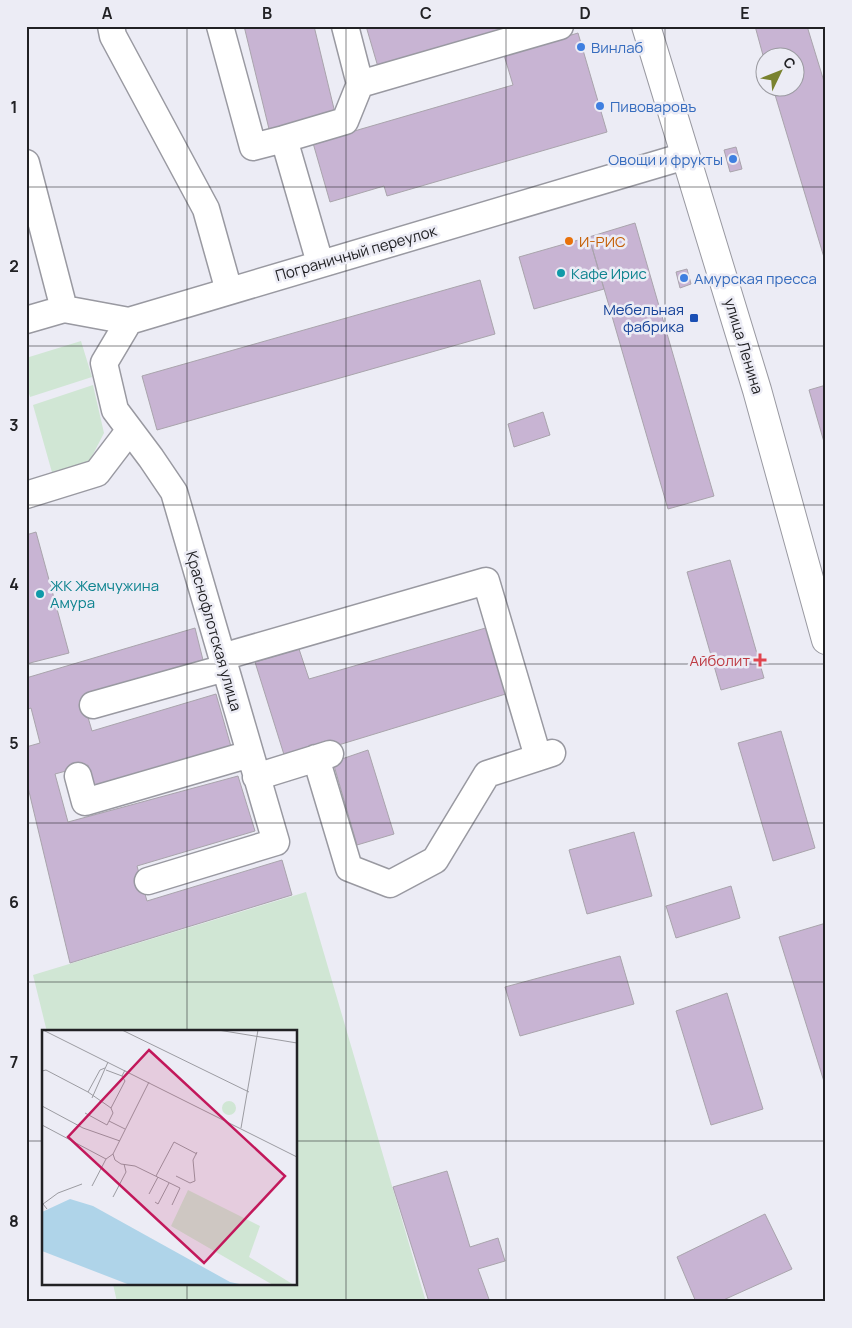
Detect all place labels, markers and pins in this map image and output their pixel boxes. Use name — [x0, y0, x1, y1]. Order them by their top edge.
place label: Винлаб — [591, 37, 644, 58]
marker: Винлаб — [575, 41, 587, 53]
place label: Пивоваровъ — [610, 96, 696, 117]
marker: Пивоваровъ — [594, 100, 606, 112]
place label: Овощи и фрукты — [608, 149, 723, 170]
marker: Овощи и фрукты — [727, 153, 739, 165]
place label: И-РИС — [579, 231, 626, 252]
marker: И-РИС — [563, 235, 575, 247]
place label: Кафе Ирис — [571, 263, 647, 284]
marker: Кафе Ирис — [555, 267, 567, 279]
place label: Амурская пресса — [694, 268, 817, 289]
marker: Амурская пресса — [678, 272, 690, 284]
place label: Мебельная фабрика — [603, 299, 684, 337]
marker: Мебельная фабрика — [688, 312, 700, 324]
place label: ЖК Жемчужина Амура — [50, 575, 159, 613]
marker: ЖК Жемчужина Амура — [34, 588, 46, 600]
place label: Айболит — [690, 650, 750, 671]
marker: Айболит — [754, 654, 766, 666]

